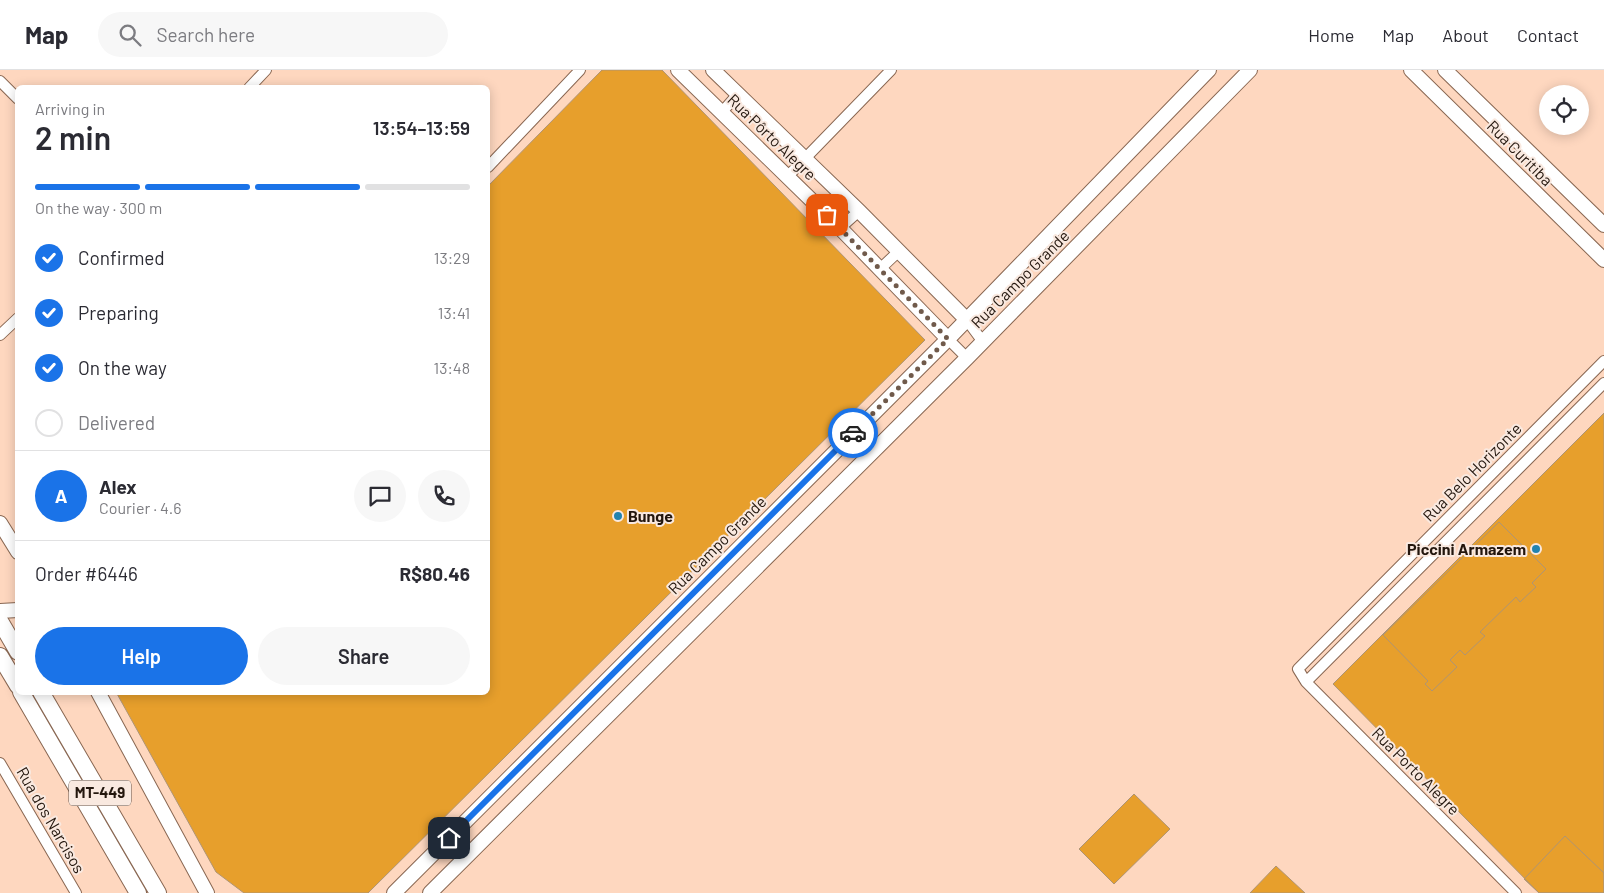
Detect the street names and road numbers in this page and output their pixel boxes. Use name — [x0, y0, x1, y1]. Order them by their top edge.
street label: Rua Pôrto Alegre — [724, 90, 821, 184]
street label: Rua Curitiba — [1484, 116, 1557, 189]
street label: Rua Campo Grande — [967, 226, 1073, 332]
street label: Rua Belo Horizonte — [1418, 418, 1525, 525]
street label: Rua Campo Grande — [664, 492, 770, 598]
street label: Rua Porto Alegre — [1369, 723, 1464, 818]
street label: Rua dos Narcisos — [13, 763, 90, 876]
road number: MT-449 — [69, 780, 131, 806]

